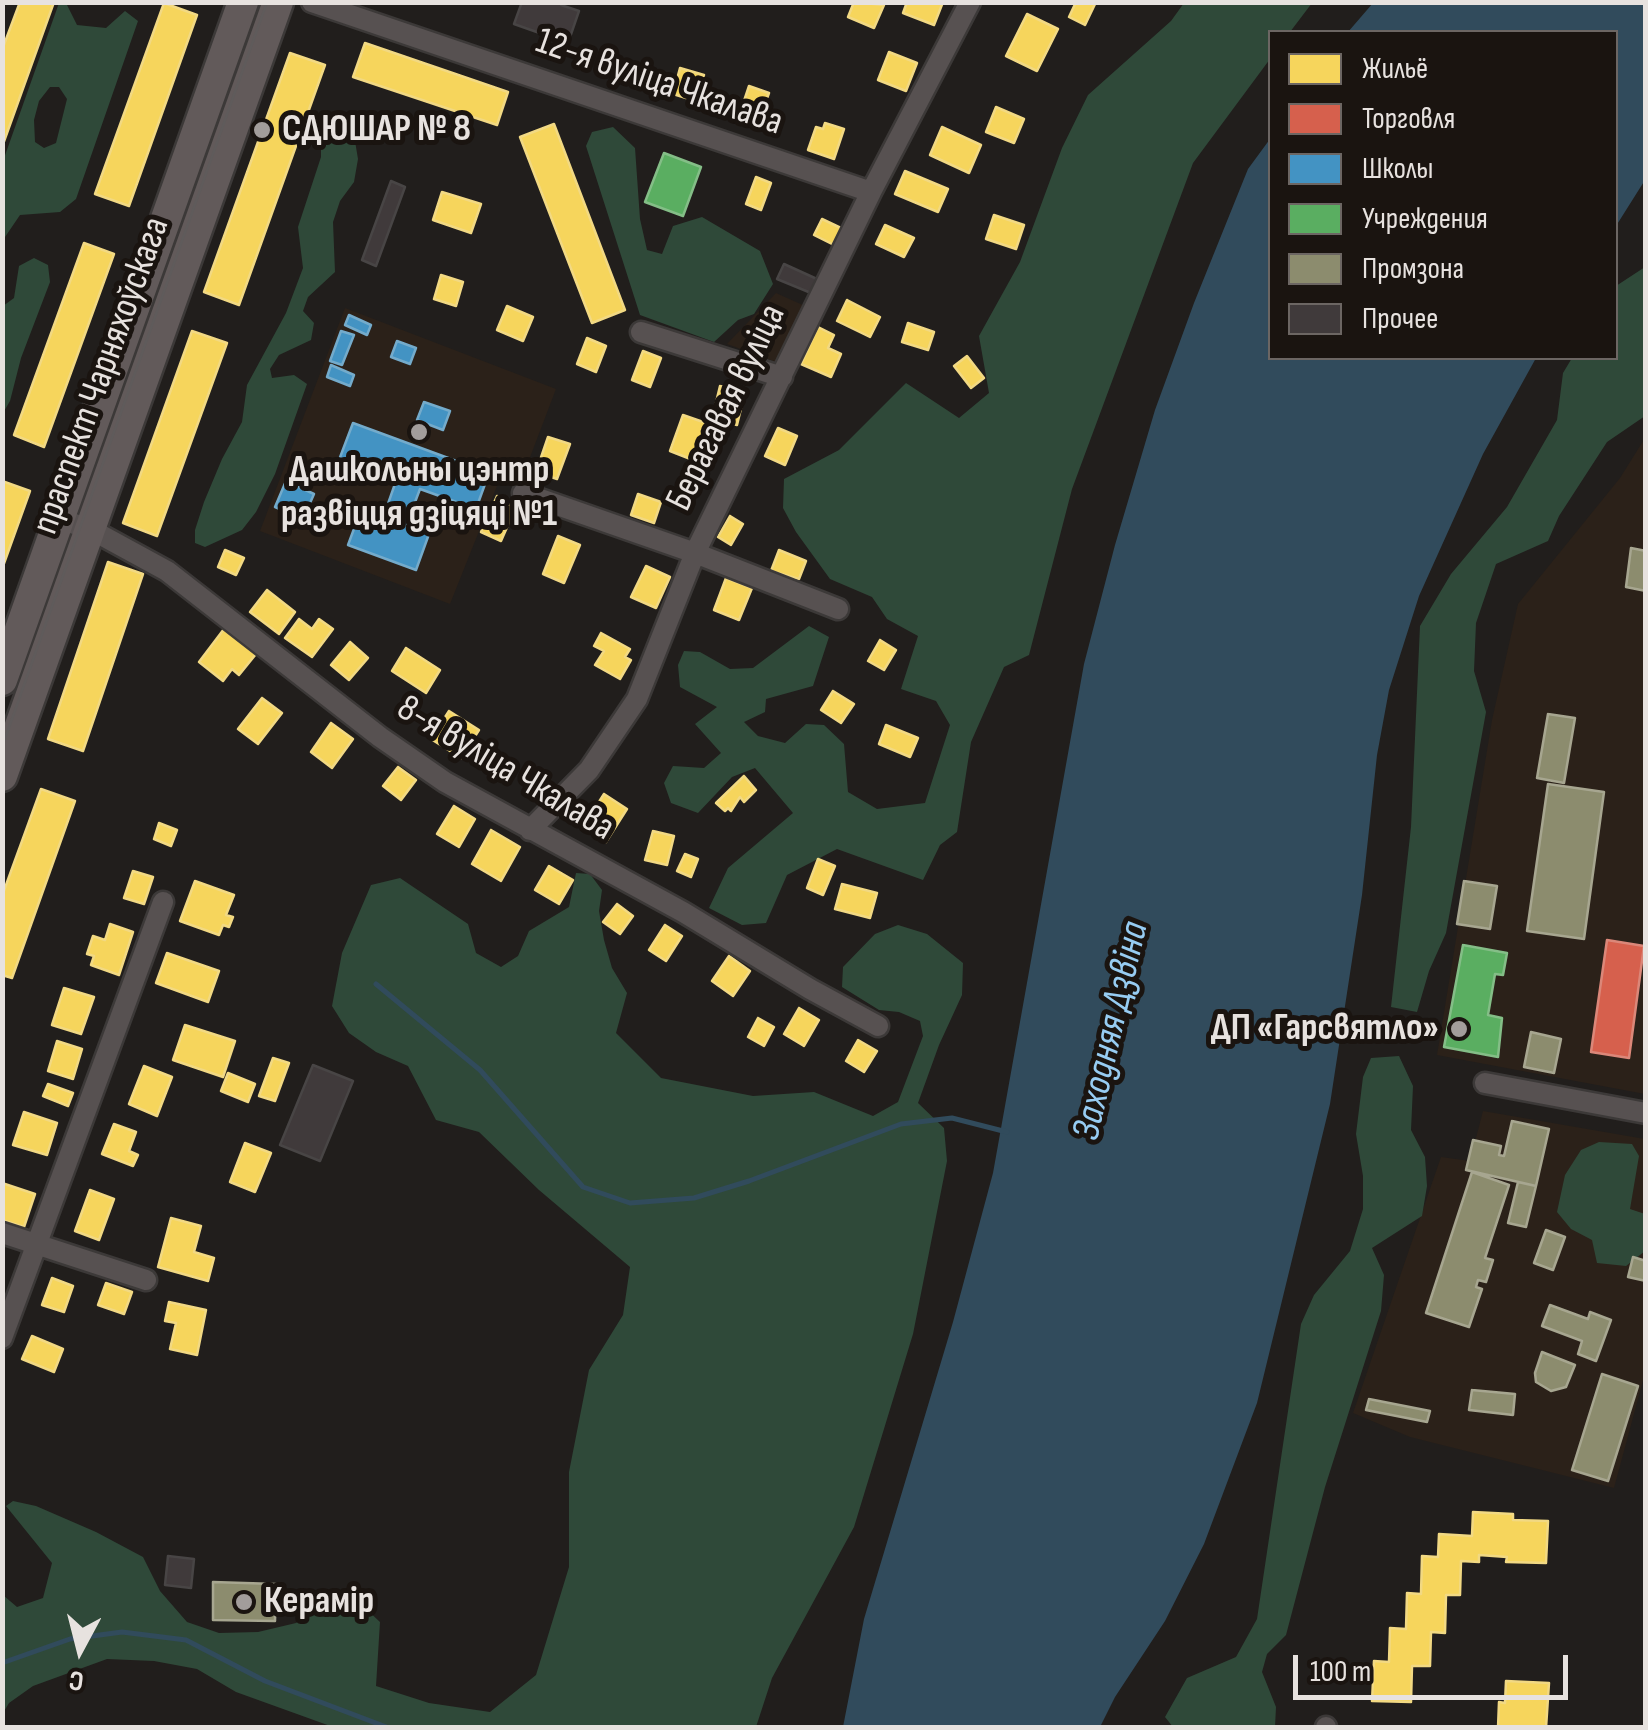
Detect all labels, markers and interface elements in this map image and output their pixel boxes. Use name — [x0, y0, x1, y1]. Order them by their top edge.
street label: 12-я вуліца Чкалава — [530, 19, 788, 147]
legend — [1268, 30, 1618, 360]
text: Жильё — [1362, 51, 1428, 87]
text: Торговля — [1362, 101, 1455, 137]
place label: СДЮШАР № 8 — [282, 107, 471, 153]
marker: СДЮШАР № 8 — [251, 119, 273, 141]
text: Школы — [1362, 151, 1433, 187]
text: Учреждения — [1362, 201, 1488, 237]
street label: праспект Чарняхоўскага — [24, 211, 180, 541]
text: Промзона — [1362, 251, 1464, 287]
street label: Берагавая вуліца — [657, 297, 797, 519]
text: Прочее — [1362, 301, 1438, 337]
marker: Дашкольны цэнтр развіцця дзіцяці №1 — [408, 421, 430, 443]
place label: Дашкольны цэнтр развіцця дзіцяці №1 — [281, 448, 557, 538]
street label: 8-я вуліца Чкалава — [388, 686, 622, 852]
water label: Заходняя Дзвіна — [1064, 917, 1160, 1145]
place label: ДП «Гарсвятло» — [1211, 1006, 1439, 1052]
marker: ДП «Гарсвятло» — [1448, 1018, 1470, 1040]
place label: Керамір — [264, 1579, 374, 1625]
marker: Керамір — [233, 1591, 255, 1613]
north arrow — [30, 1600, 130, 1700]
scale bar — [1298, 1635, 1573, 1697]
text: 100 m — [1310, 1654, 1371, 1690]
text: С — [67, 1663, 85, 1698]

